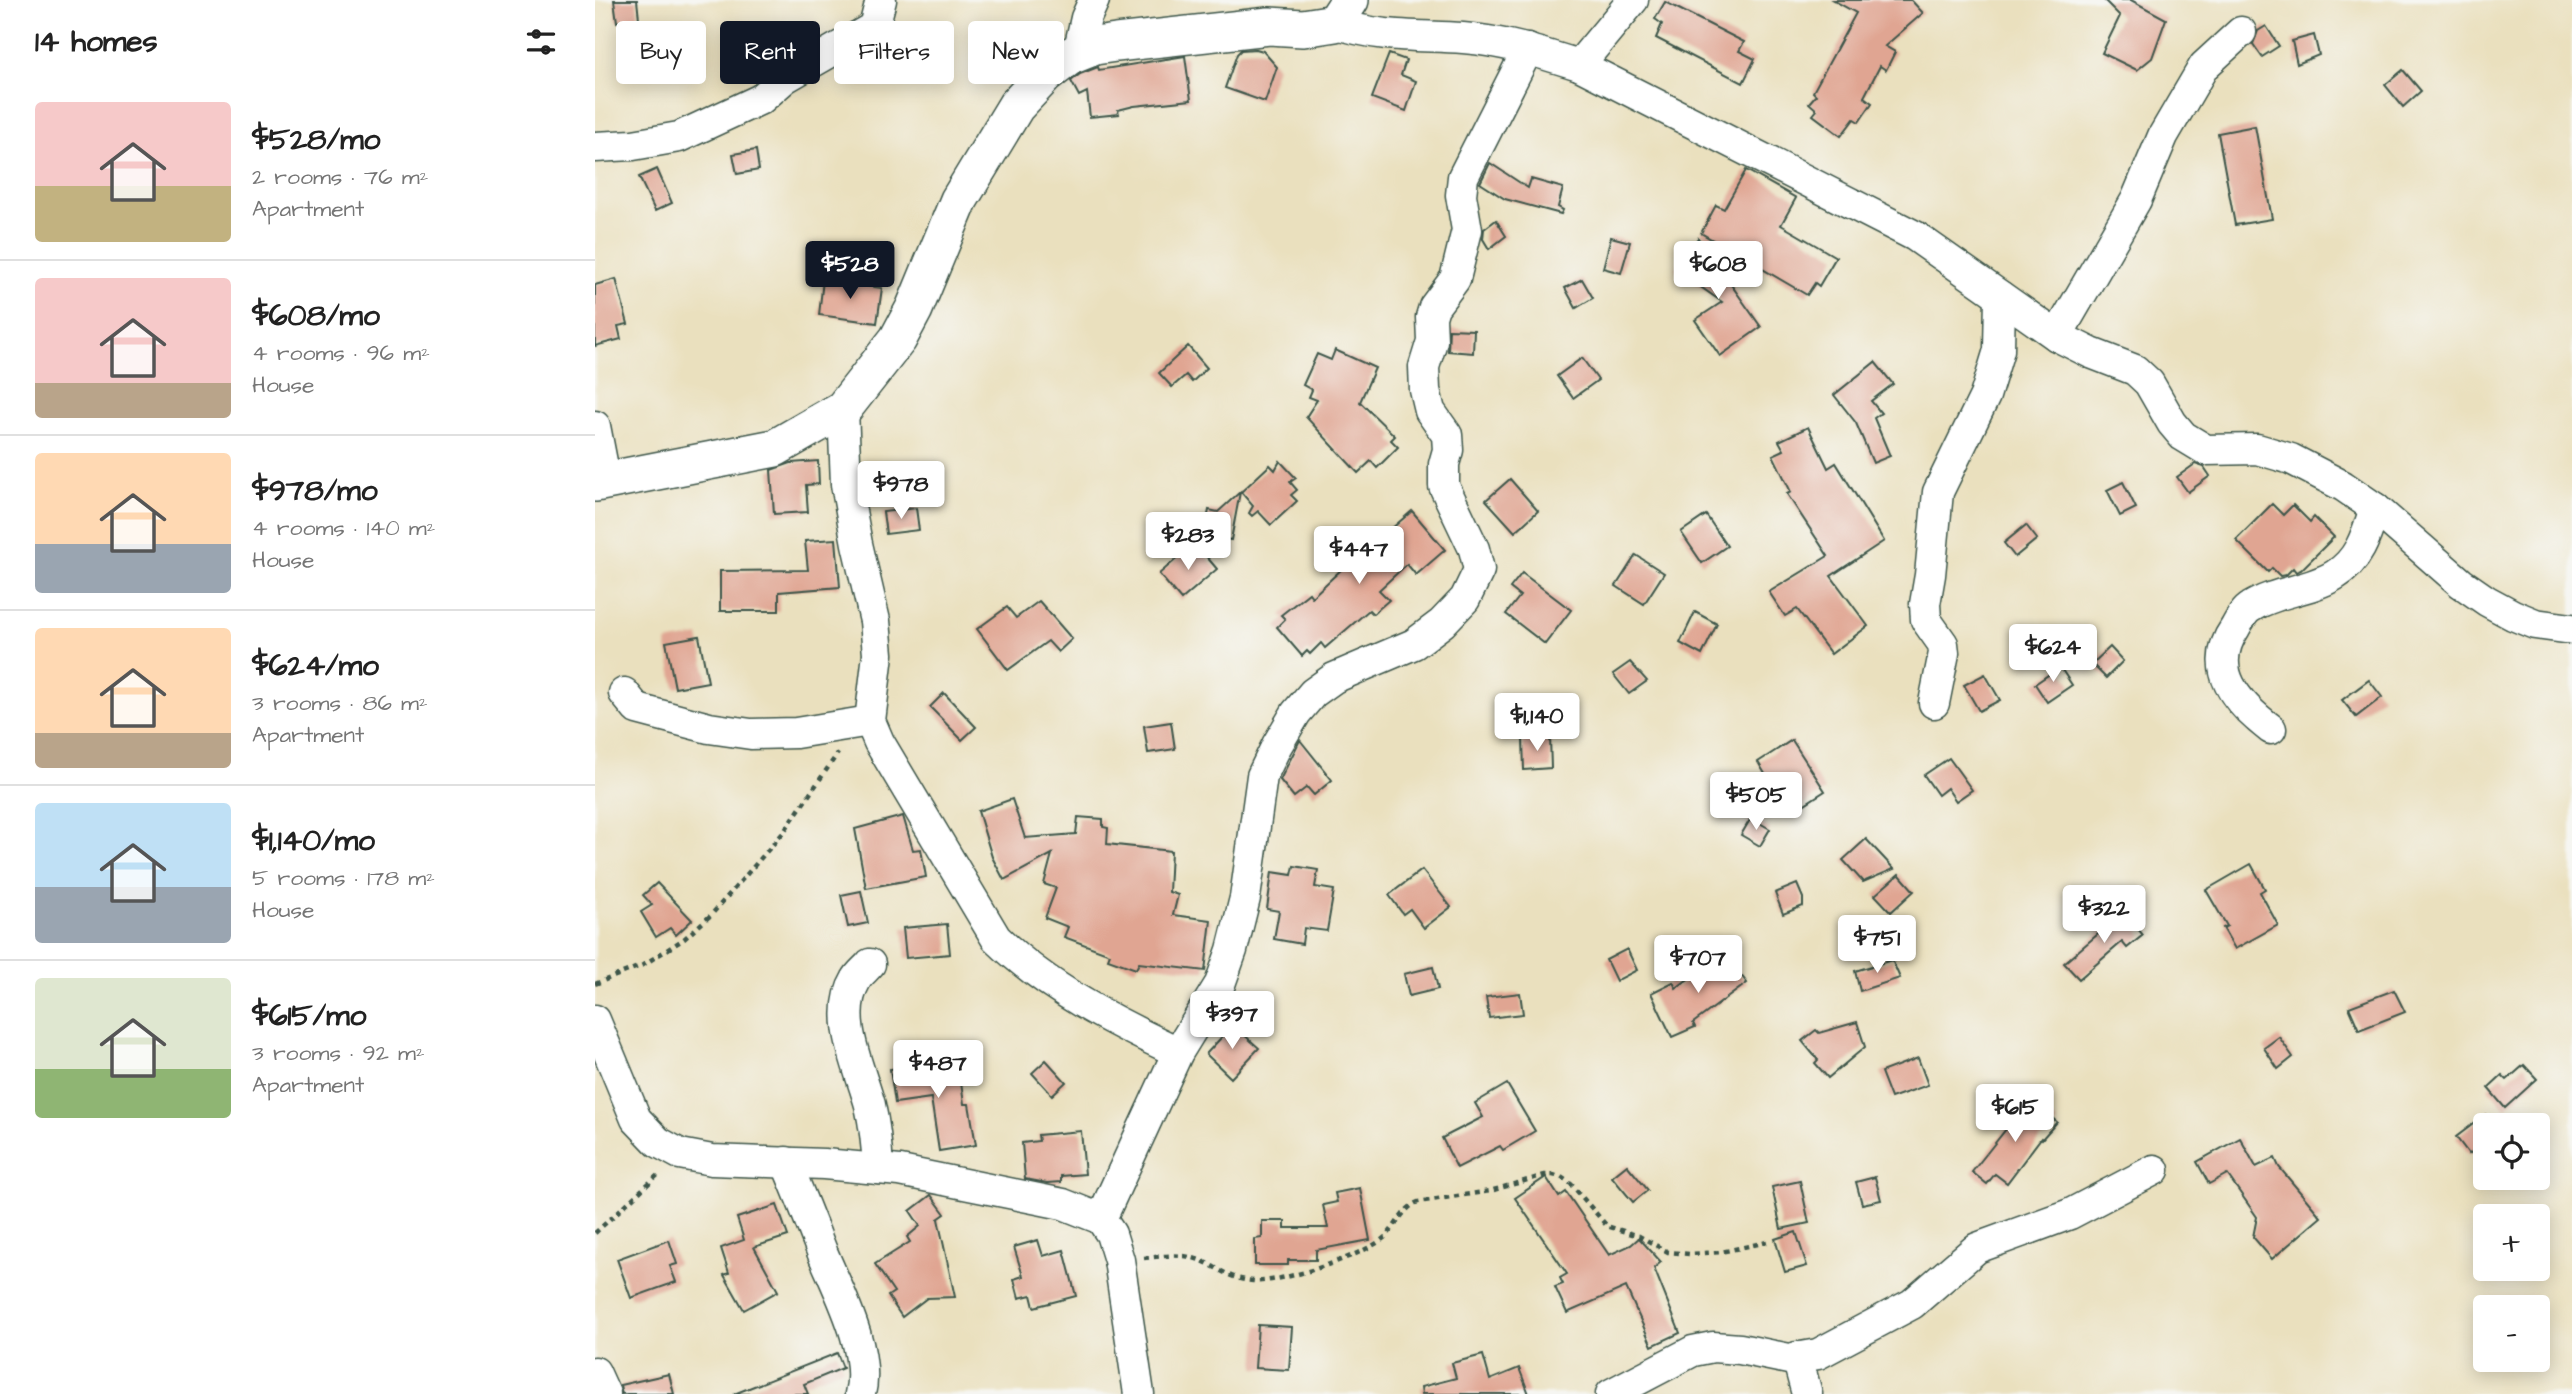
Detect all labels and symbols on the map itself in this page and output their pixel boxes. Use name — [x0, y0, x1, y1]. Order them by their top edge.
pin: $528 — [809, 242, 891, 301]
pin: $608 — [1677, 242, 1759, 301]
pin: $978 — [860, 462, 942, 521]
pin: $283 — [1147, 512, 1229, 572]
pin: $447 — [1318, 526, 1400, 586]
pin: $624 — [2012, 624, 2094, 684]
pin: $1,140 — [1480, 694, 1594, 753]
pin: $505 — [1715, 772, 1797, 832]
pin: $322 — [2063, 886, 2145, 945]
pin: $751 — [1836, 916, 1918, 975]
pin: $707 — [1657, 936, 1739, 995]
pin: $397 — [1191, 992, 1273, 1051]
pin: $487 — [897, 1040, 979, 1100]
pin: $615 — [1974, 1084, 2056, 1144]

